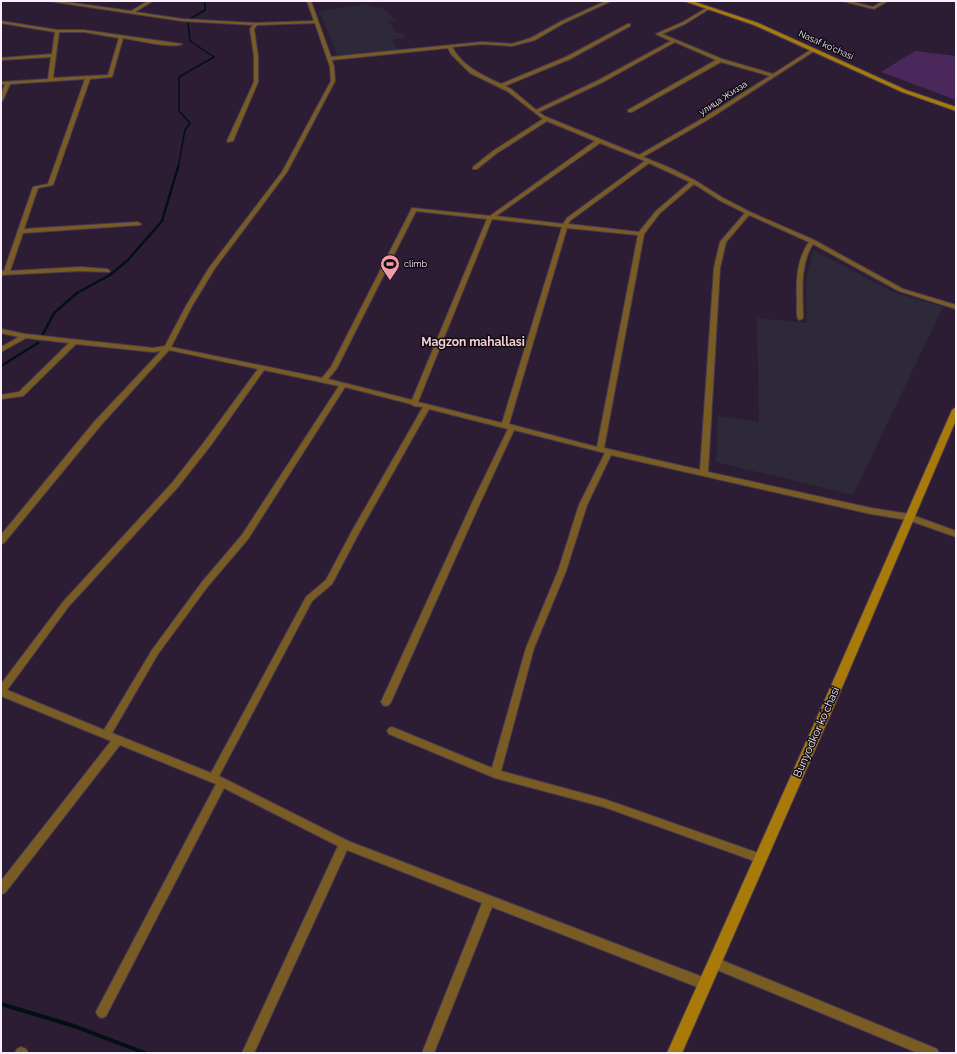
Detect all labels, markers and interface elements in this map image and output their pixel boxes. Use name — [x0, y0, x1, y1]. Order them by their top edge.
street label: Nasaf ko‘chasi — [797, 28, 855, 62]
street label: улица Жизза — [697, 79, 749, 117]
sports icon: climb — [379, 253, 401, 281]
place label: climb — [404, 259, 428, 269]
district label: Magzon mahallasi — [421, 335, 525, 349]
street label: Bunyodkor koʻchasi — [791, 685, 842, 779]

